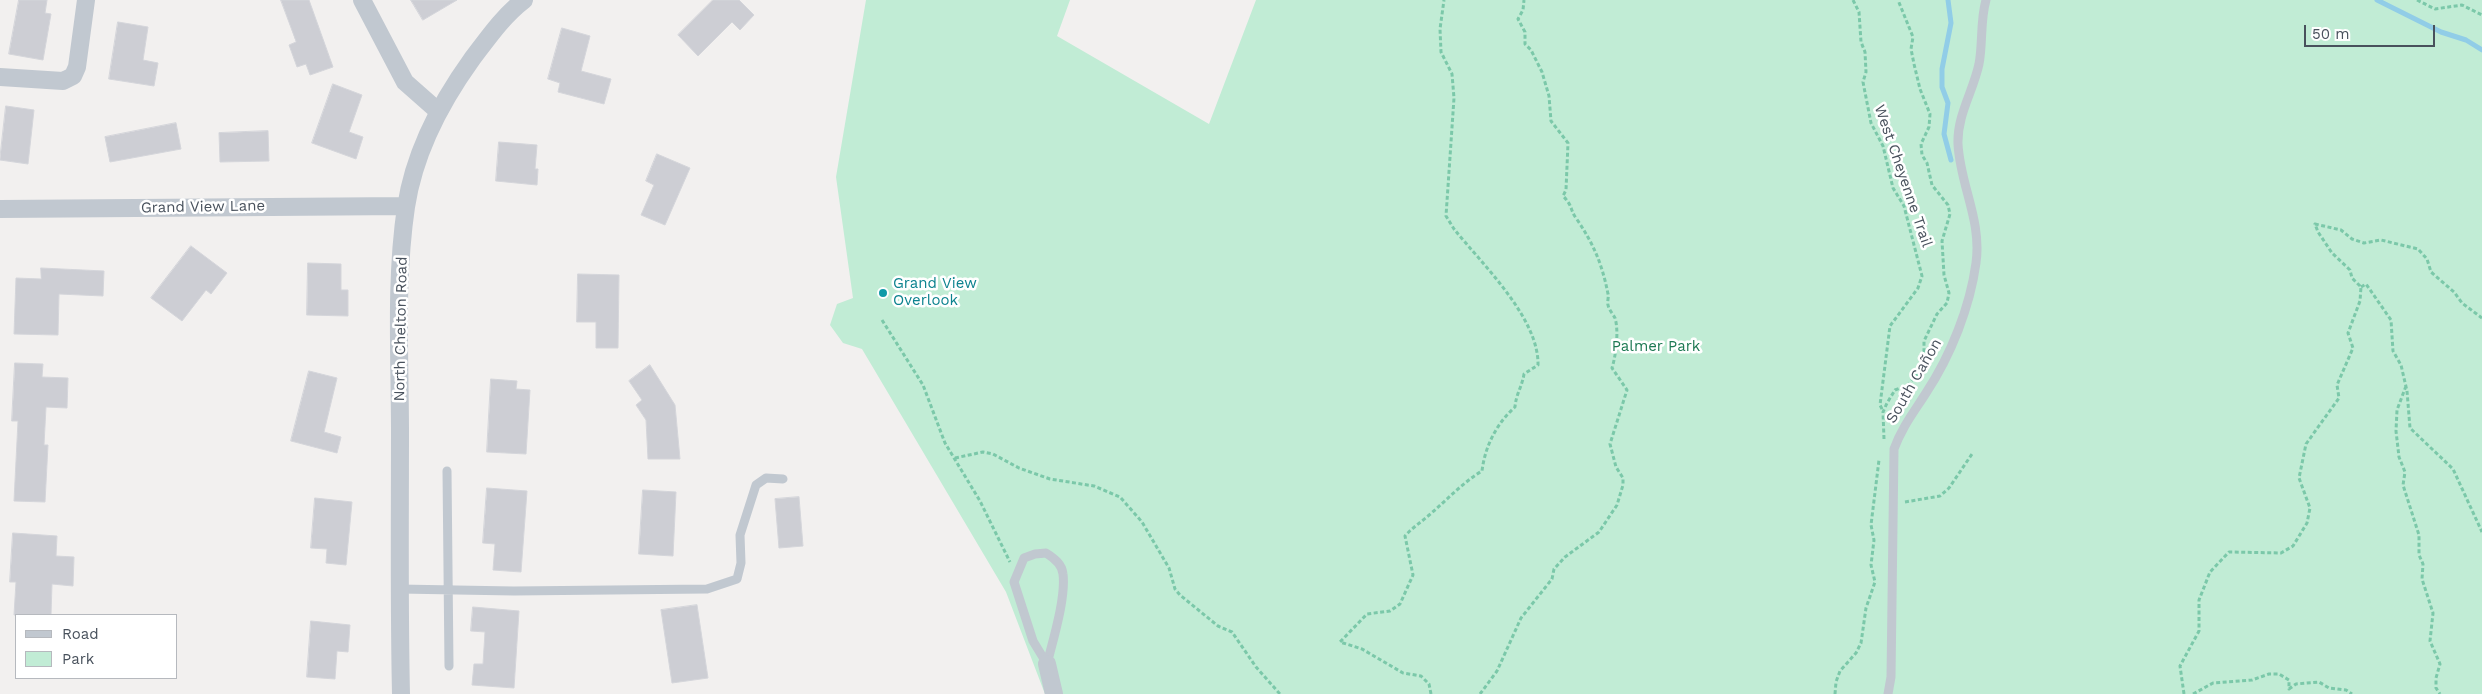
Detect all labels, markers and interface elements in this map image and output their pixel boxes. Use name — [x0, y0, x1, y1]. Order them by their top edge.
scale bar — [2307, 15, 2438, 47]
text: 50 m — [2312, 25, 2349, 43]
street label: West Cheyenne Trail — [1870, 102, 1936, 250]
street label: Grand View Lane — [141, 197, 265, 217]
street label: North Chelton Road — [391, 256, 411, 402]
place label: Grand View Overlook — [893, 275, 977, 310]
marker: Grand View Overlook — [877, 287, 889, 299]
street label: South Cañon — [1882, 335, 1946, 427]
park label: Palmer Park — [1612, 338, 1700, 356]
legend — [15, 614, 178, 679]
text: Road — [62, 625, 99, 643]
text: Park — [62, 650, 94, 668]

